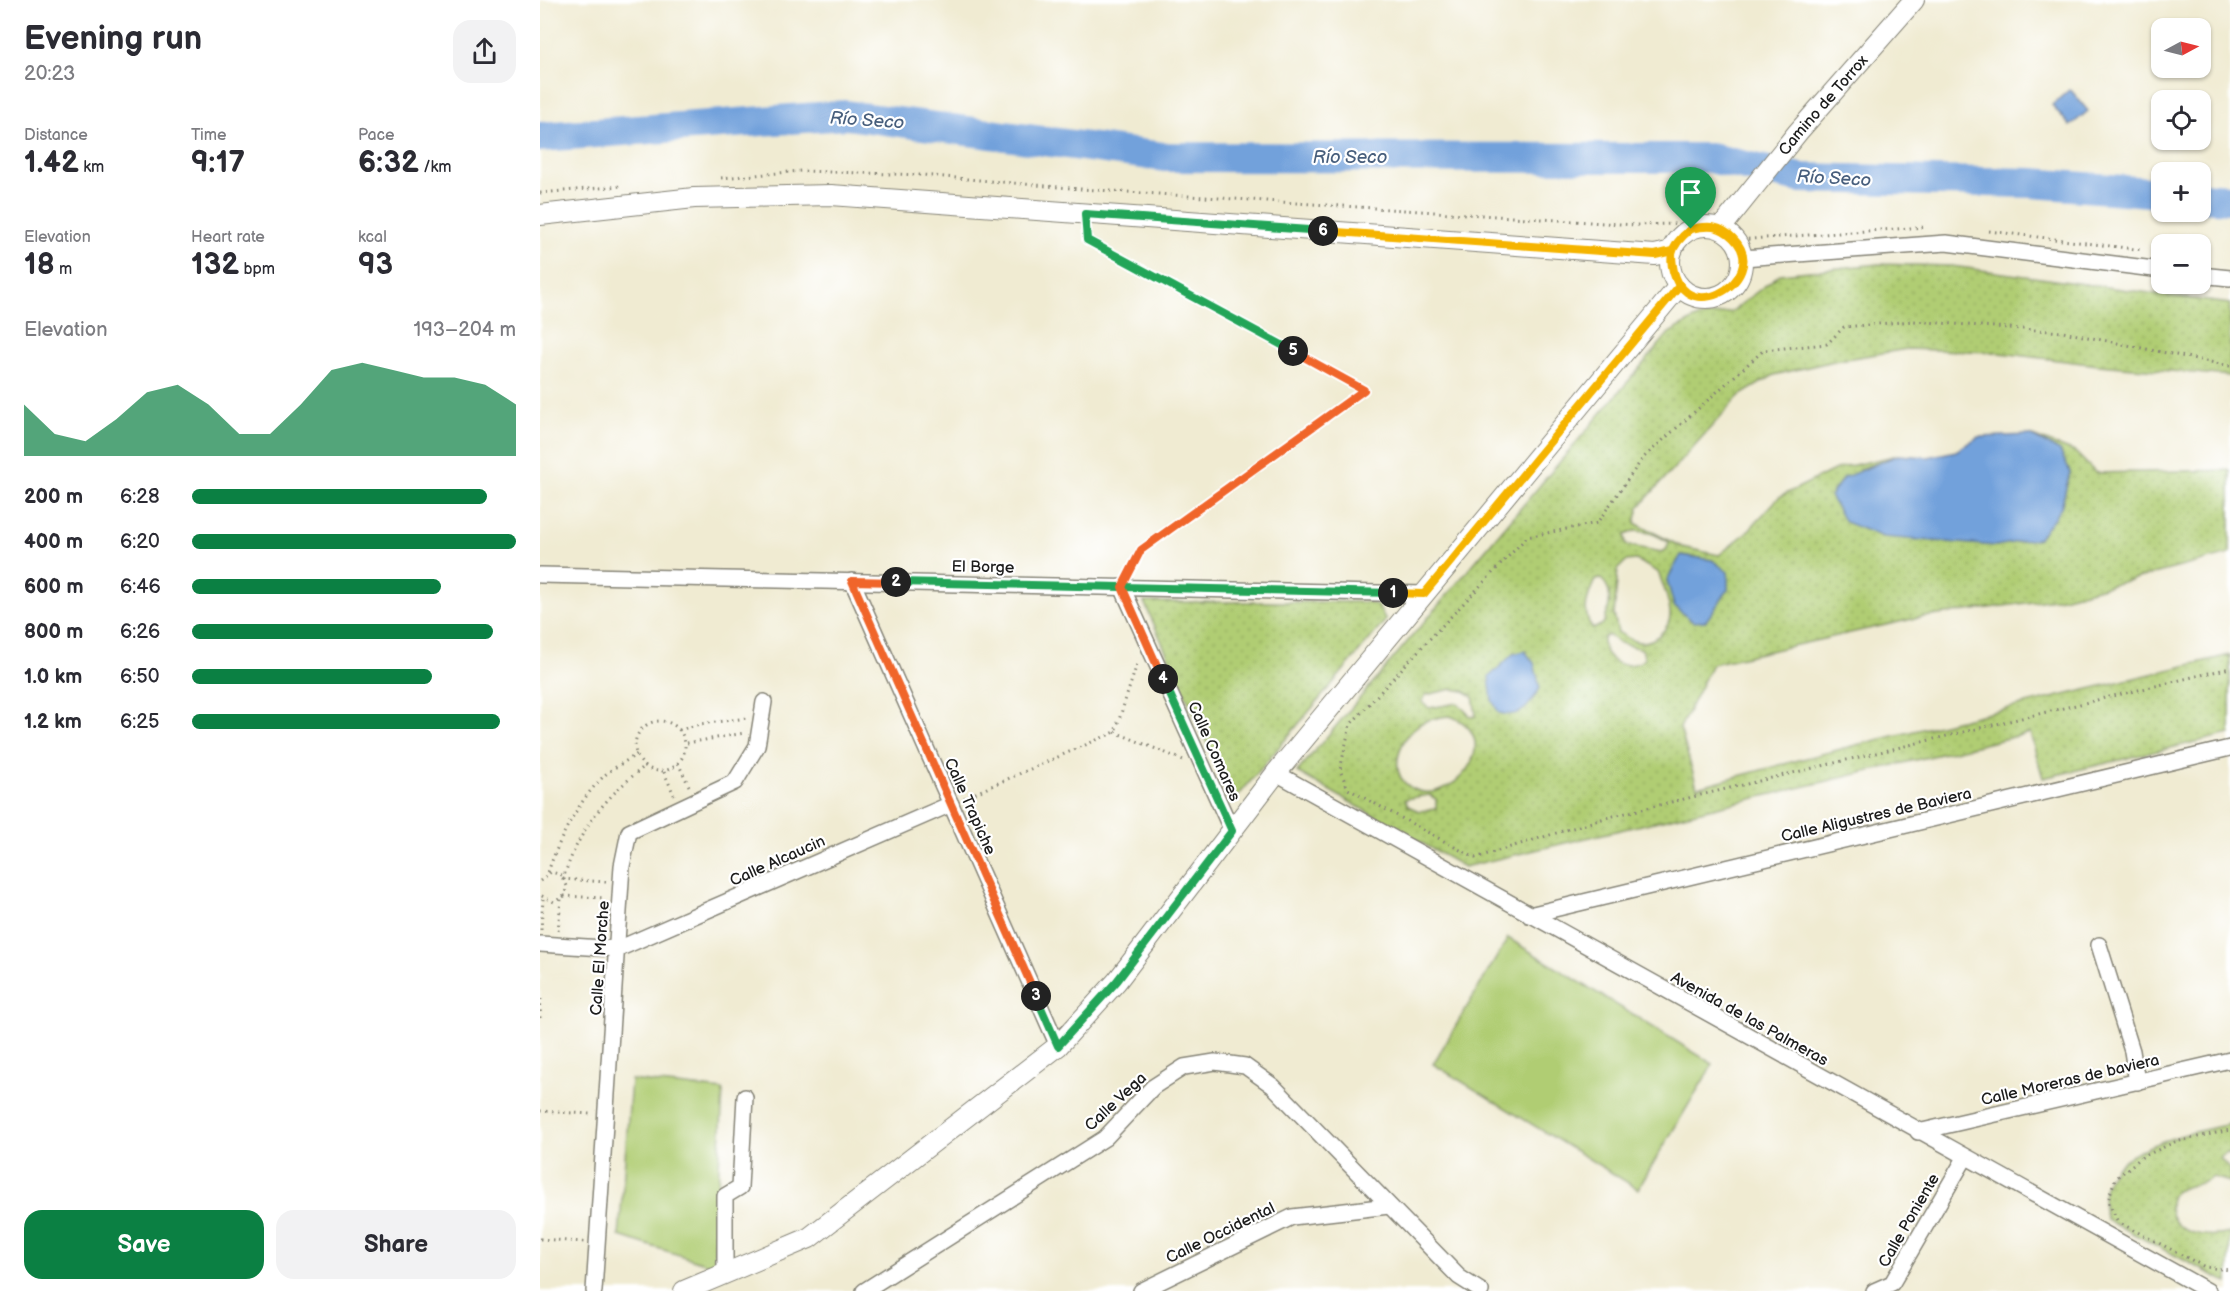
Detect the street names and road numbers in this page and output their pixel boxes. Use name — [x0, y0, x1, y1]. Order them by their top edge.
street label: Camino de Torrox — [1775, 51, 1873, 160]
street label: El Borge — [951, 557, 1015, 578]
street label: Calle Comares — [1183, 699, 1244, 804]
street label: Calle Trapiche — [940, 755, 1000, 858]
street label: Calle Aligustres de Baviera — [1779, 784, 1973, 847]
street label: Calle Alcaucin — [727, 832, 828, 891]
street label: Calle El Morche — [587, 900, 614, 1016]
street label: Avenida de las Palmeras — [1667, 968, 1831, 1070]
street label: Calle Moreras de baviera — [1979, 1051, 2161, 1110]
street label: Calle Vega — [1081, 1069, 1151, 1135]
street label: Calle Poniente — [1875, 1170, 1944, 1271]
street label: Calle Occidental — [1163, 1199, 1278, 1268]

